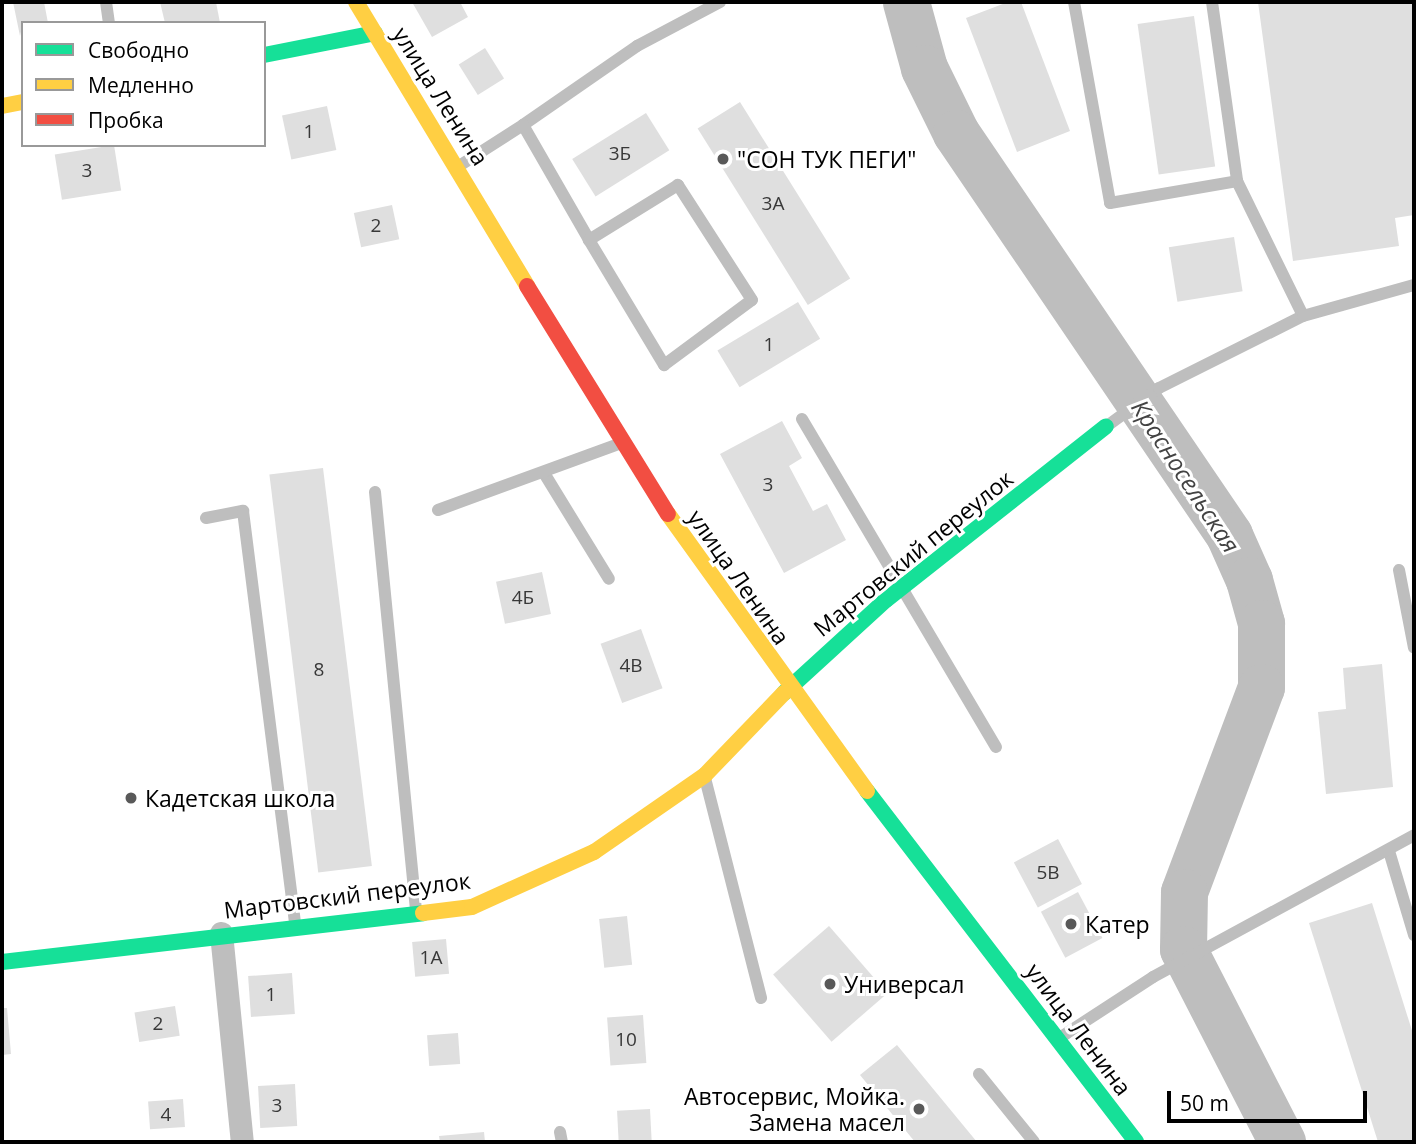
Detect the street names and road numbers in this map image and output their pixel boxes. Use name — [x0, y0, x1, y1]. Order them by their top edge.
street label: улица Ленина — [387, 22, 495, 170]
street label: Мартовский переулок — [808, 464, 1018, 642]
street label: улица Ленина — [682, 504, 796, 650]
street label: Мартовский переулок — [222, 866, 472, 924]
street label: улица Ленина — [1020, 958, 1138, 1100]

